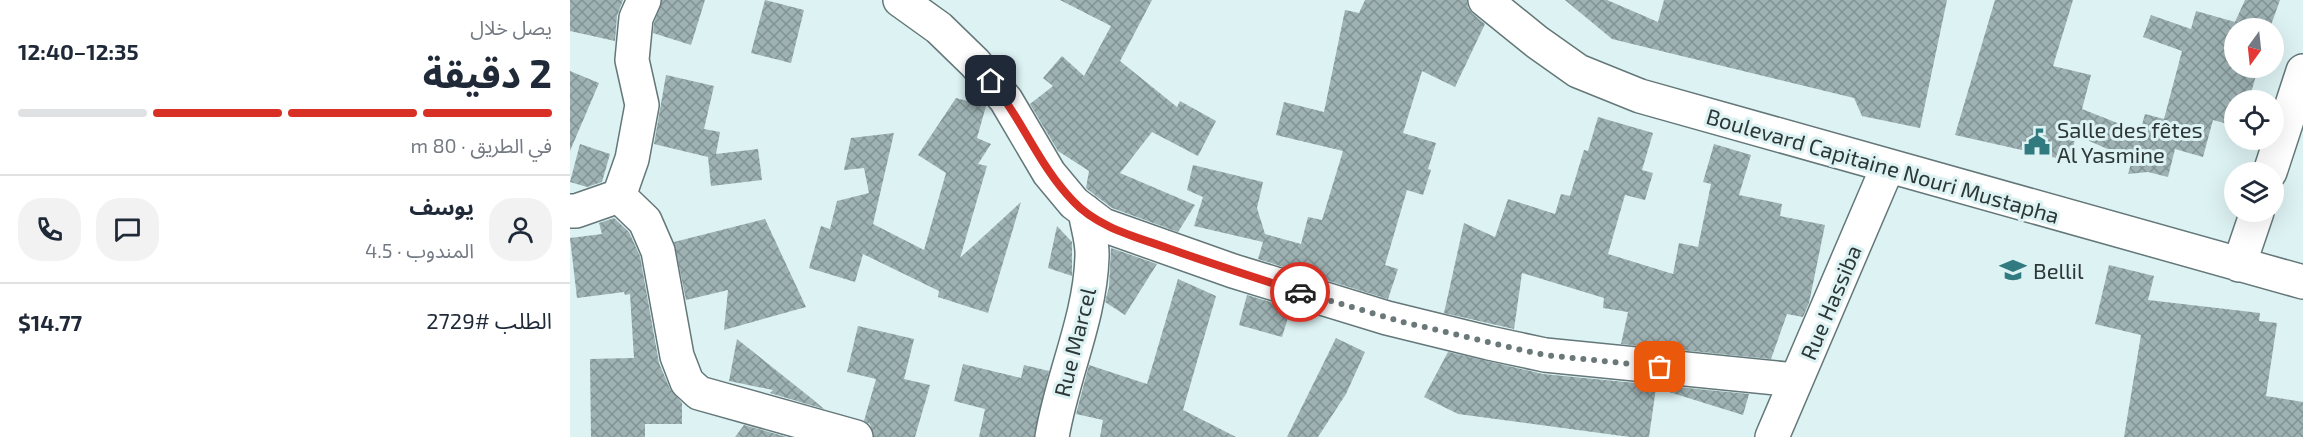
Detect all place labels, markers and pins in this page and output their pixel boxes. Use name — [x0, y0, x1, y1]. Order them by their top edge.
pin — [965, 55, 1016, 106]
place label: Salle des fêtes Al Yasmine — [2057, 116, 2203, 167]
public building icon: Salle des fêtes Al Yasmine — [2022, 127, 2052, 157]
school or university icon: Bellil — [1998, 255, 2028, 285]
place label: Bellil — [2033, 257, 2084, 283]
pin — [1634, 341, 1685, 392]

